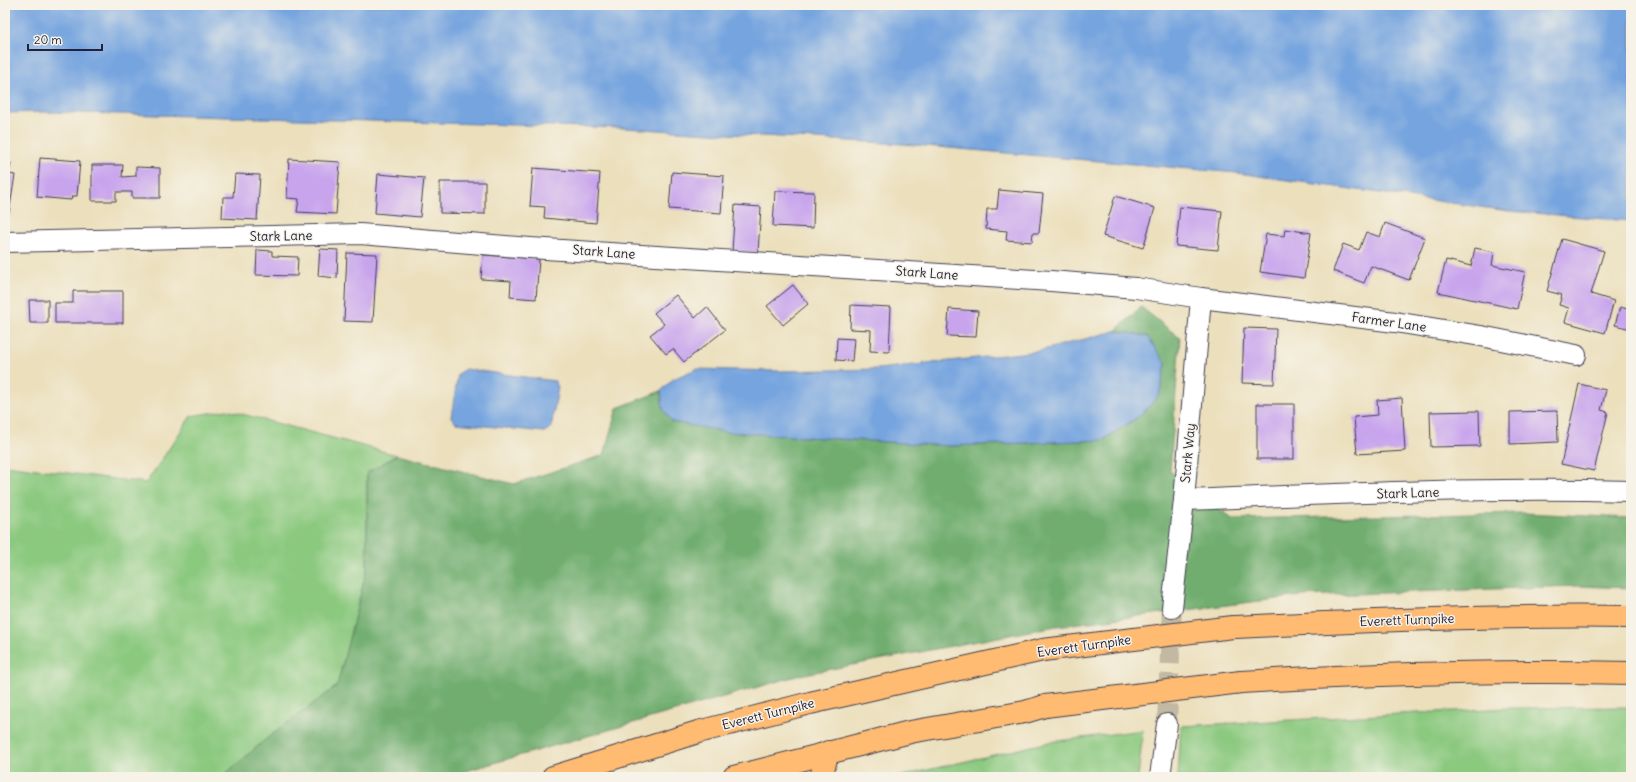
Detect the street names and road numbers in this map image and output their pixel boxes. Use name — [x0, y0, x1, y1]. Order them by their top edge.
street label: Stark Lane — [249, 227, 313, 245]
street label: Stark Lane — [572, 241, 636, 263]
street label: Stark Lane — [895, 262, 959, 284]
street label: Farmer Lane — [1351, 308, 1427, 336]
street label: Stark Way — [1177, 422, 1199, 484]
street label: Stark Lane — [1376, 483, 1440, 503]
street label: Everett Turnpike — [1359, 610, 1455, 630]
street label: Everett Turnpike — [1036, 631, 1132, 661]
street label: Everett Turnpike — [720, 694, 816, 734]

